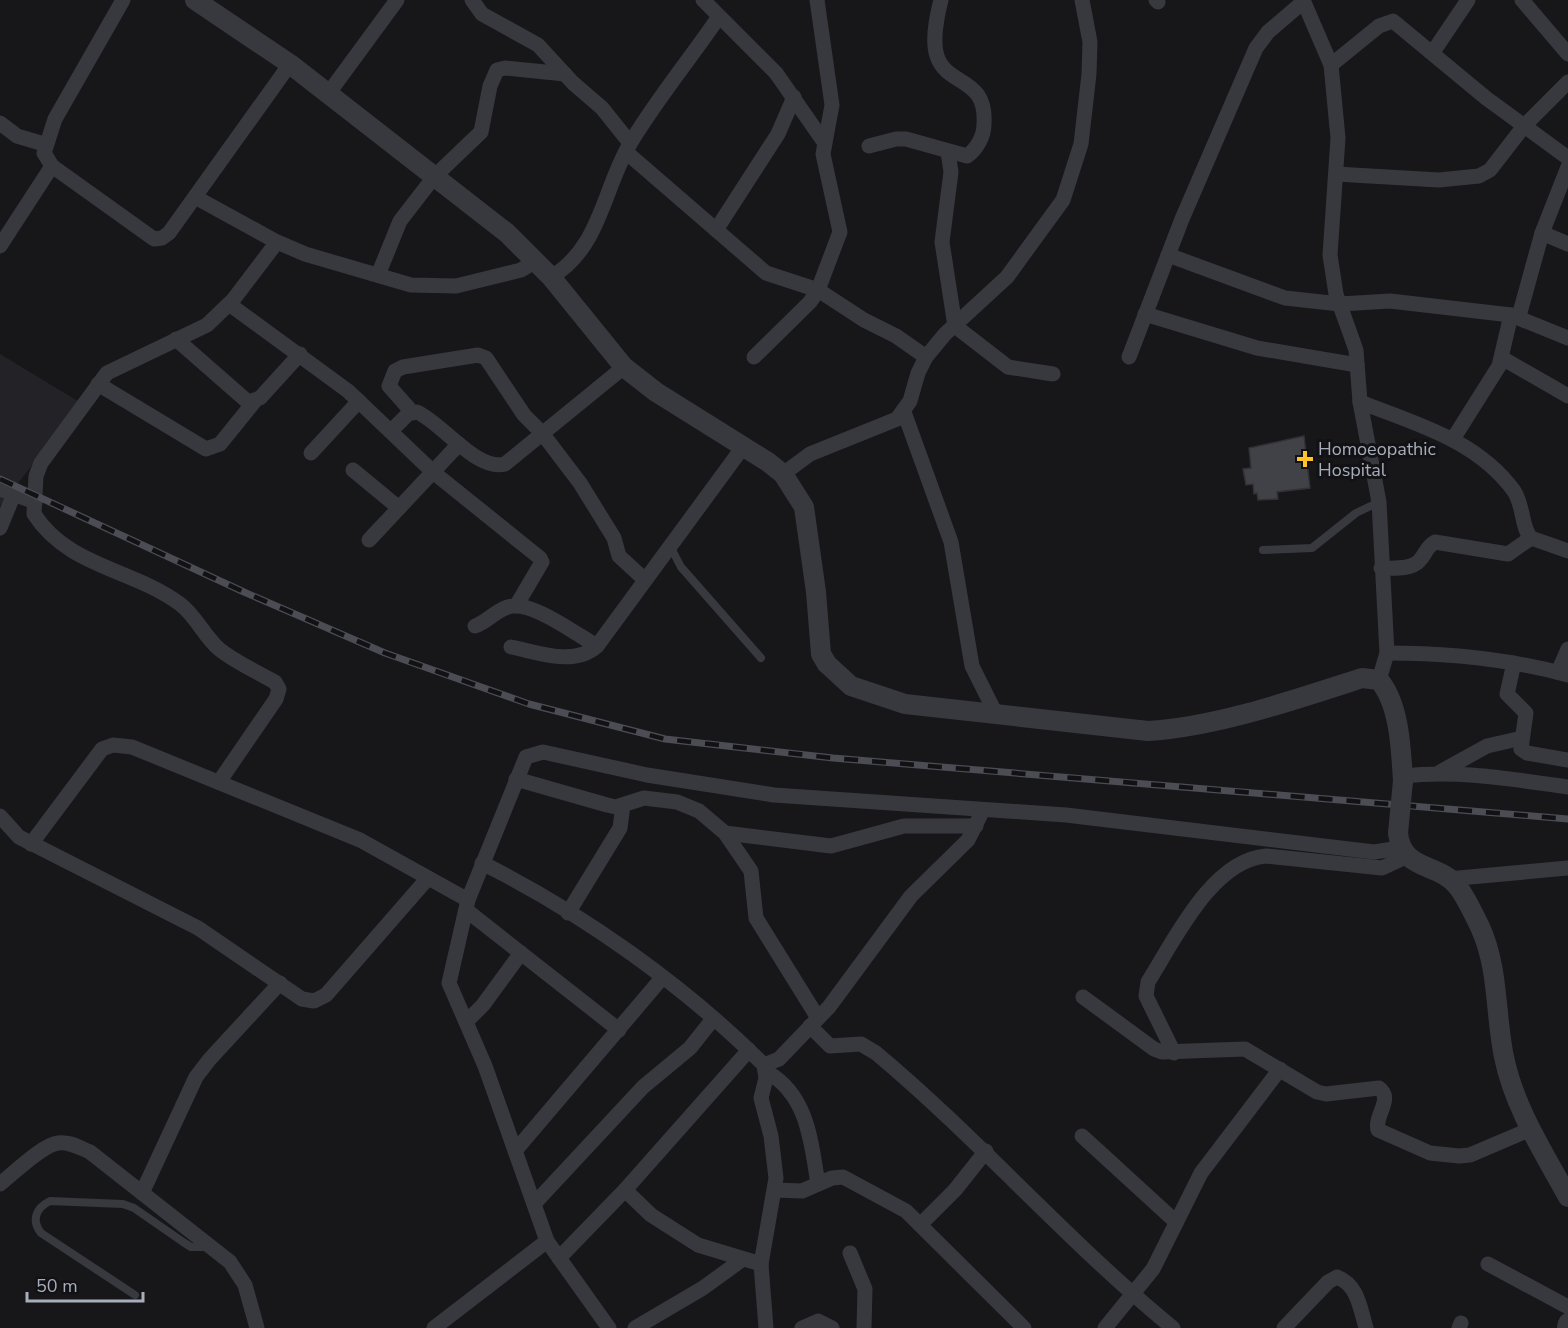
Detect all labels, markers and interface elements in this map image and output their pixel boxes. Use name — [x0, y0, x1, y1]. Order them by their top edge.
place label: Homoeopathic Hospital — [1318, 437, 1436, 482]
marker: Homoeopathic Hospital — [1296, 450, 1314, 468]
scale bar — [27, 1265, 142, 1303]
text: 50 m — [36, 1274, 78, 1298]

